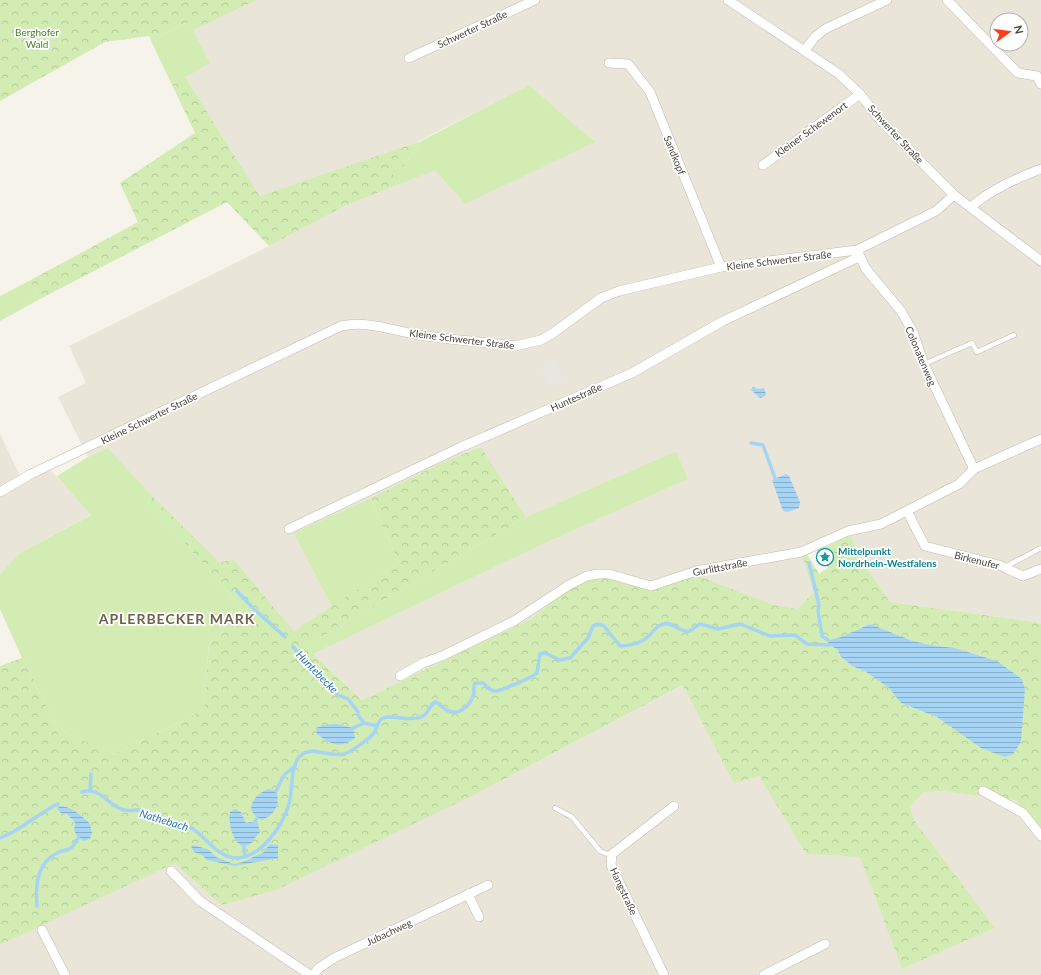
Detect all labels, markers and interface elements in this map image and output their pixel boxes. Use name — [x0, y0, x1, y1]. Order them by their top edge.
street label: Schwerter Straße — [435, 8, 509, 50]
north arrow — [989, 12, 1029, 52]
text: N — [1012, 24, 1027, 35]
park label: Berghofer Wald — [15, 26, 59, 50]
street label: Kleiner Schewenort — [773, 99, 850, 159]
street label: Schwerter Straße — [866, 102, 926, 166]
street label: Sandkopf — [662, 134, 688, 177]
street label: Kleine Schwerter Straße — [726, 248, 832, 272]
street label: Colonatenweg — [903, 324, 939, 388]
street label: Kleine Schwerter Straße — [409, 327, 515, 351]
street label: Huntestraße — [548, 380, 604, 414]
street label: Kleine Schwerter Straße — [99, 389, 199, 447]
place label: Mittelpunkt Nordrhein-Westfalens — [838, 545, 937, 569]
place icon: Mittelpunkt Nordrhein-Westfalens — [815, 547, 835, 567]
street label: Birkenufer — [953, 549, 1001, 571]
street label: Gurlittstraße — [692, 556, 748, 578]
district label: APLERBECKER MARK — [98, 610, 255, 627]
water label: Huntebecke — [294, 648, 341, 696]
water label: Nathebach — [138, 806, 190, 833]
street label: Hangstraße — [608, 865, 640, 917]
street label: Jubachweg — [364, 916, 414, 948]

